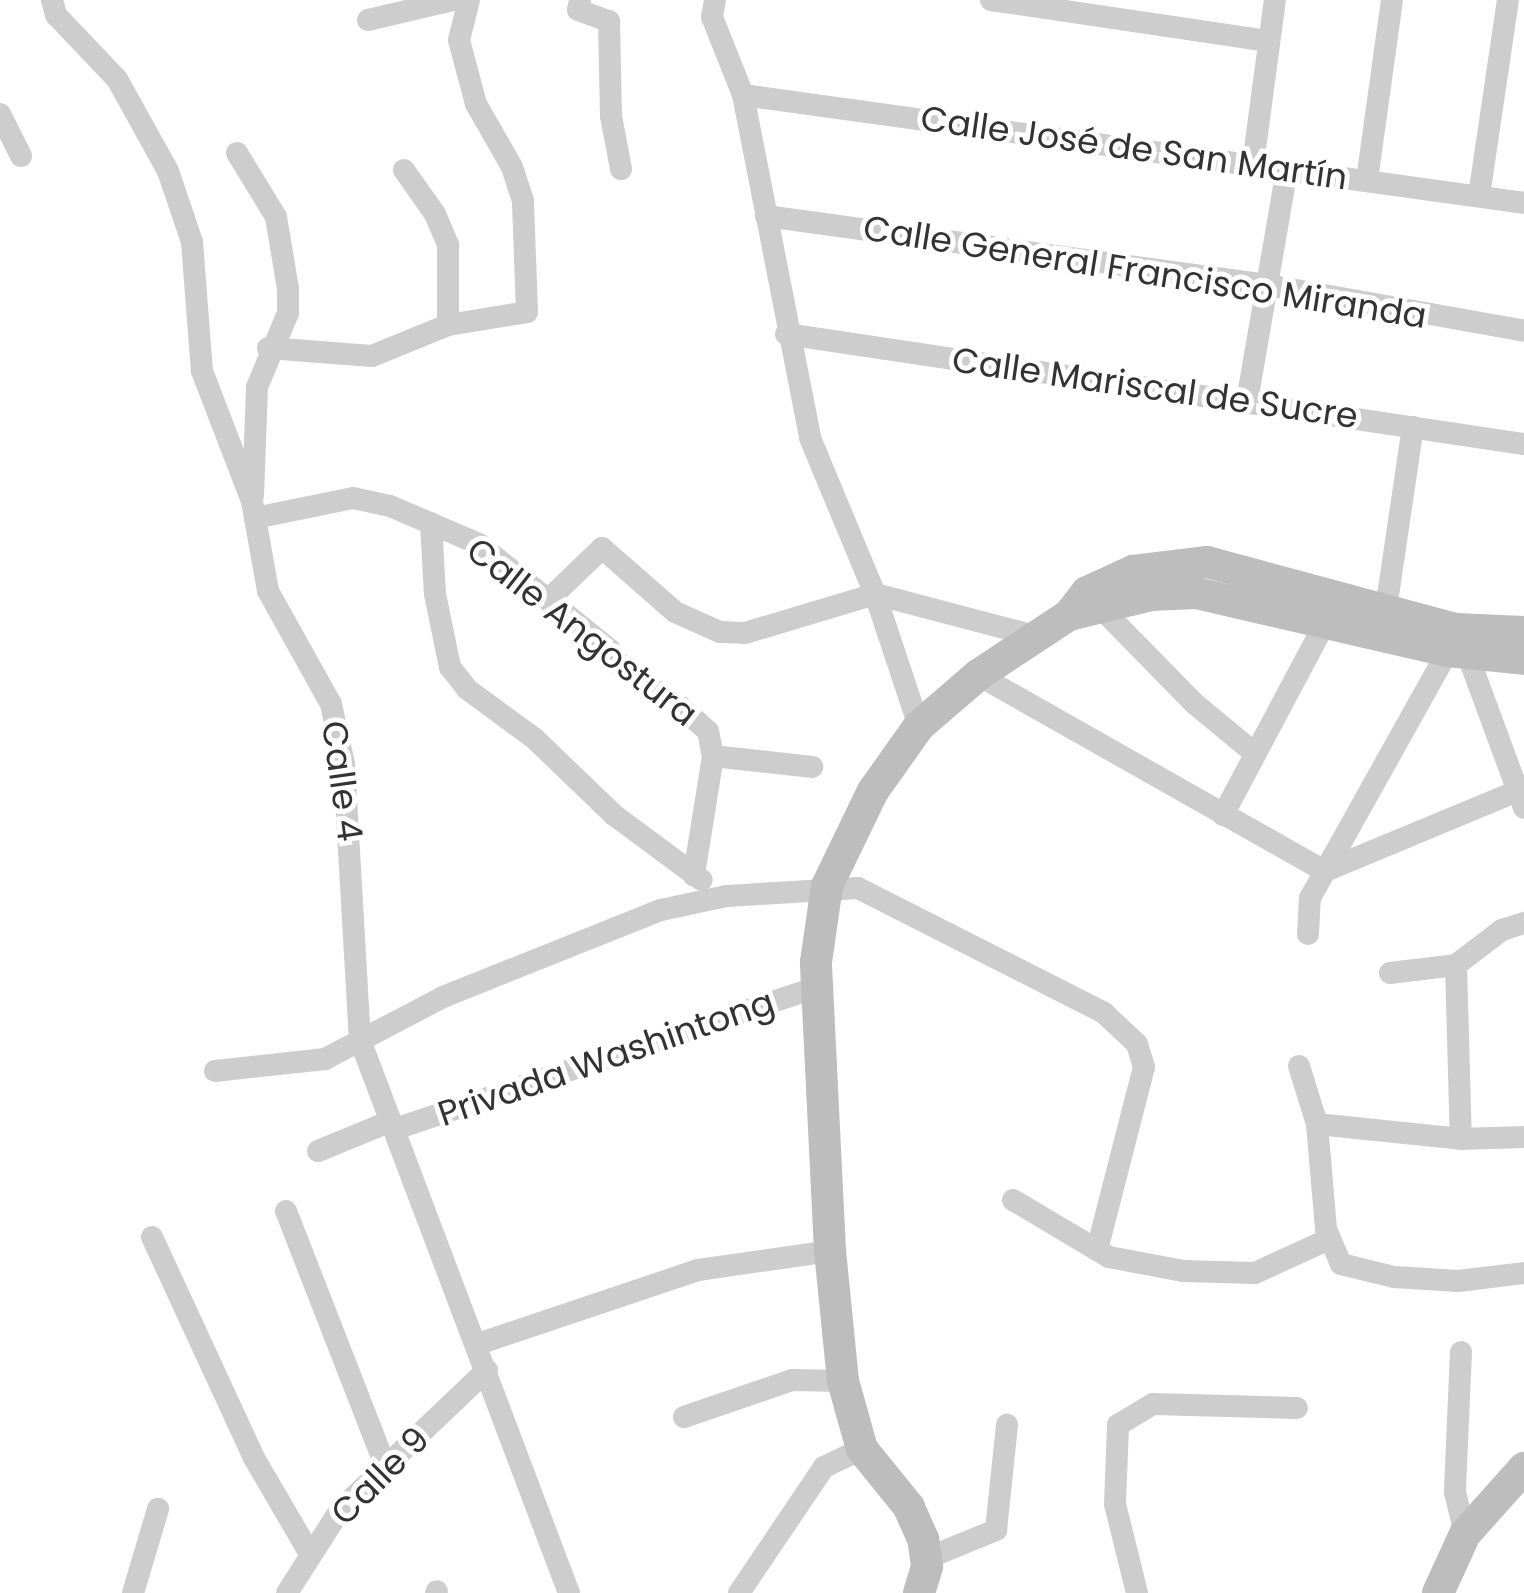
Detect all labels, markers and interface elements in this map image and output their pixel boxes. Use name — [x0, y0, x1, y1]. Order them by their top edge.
street label: Calle José de San Martín — [918, 97, 1350, 199]
street label: Calle General Francisco Miranda — [860, 207, 1430, 337]
street label: Calle Mariscal de Sucre — [949, 339, 1361, 437]
street label: Calle Angostura — [458, 529, 706, 735]
street label: Calle 4 — [313, 718, 371, 844]
street label: Privada Washintong — [432, 981, 780, 1135]
street label: Calle 9 — [322, 1418, 438, 1534]

